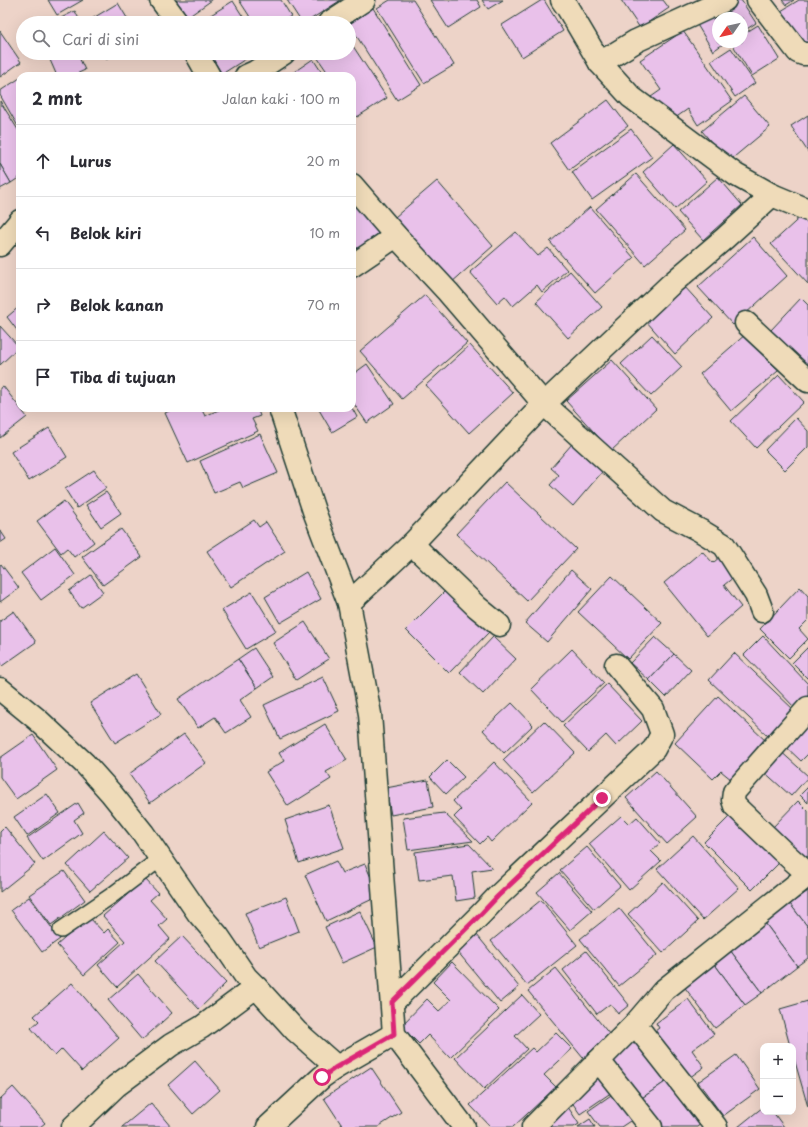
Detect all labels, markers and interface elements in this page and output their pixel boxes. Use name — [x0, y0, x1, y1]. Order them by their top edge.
north arrow — [712, 12, 748, 48]
search box — [16, 16, 356, 60]
icon: search — [30, 27, 52, 49]
text: Cari di sini — [62, 27, 139, 50]
text: 2 mnt — [32, 85, 83, 111]
text: Jalan kaki · 100 m — [222, 89, 340, 108]
text: Lurus — [70, 149, 111, 172]
icon: ahead — [32, 150, 54, 172]
text: 20 m — [306, 151, 340, 170]
text: Belok kiri — [70, 221, 141, 244]
icon: left — [32, 222, 54, 244]
text: 10 m — [310, 223, 340, 242]
text: Belok kanan — [70, 293, 164, 316]
icon: right — [32, 294, 54, 316]
text: 70 m — [307, 295, 340, 314]
text: Tiba di tujuan — [70, 365, 176, 388]
icon: arrive — [32, 366, 54, 388]
route end — [593, 789, 611, 807]
map controls — [760, 1043, 796, 1115]
button: + — [760, 1043, 796, 1079]
route start — [313, 1068, 331, 1086]
button: − — [760, 1079, 796, 1115]

